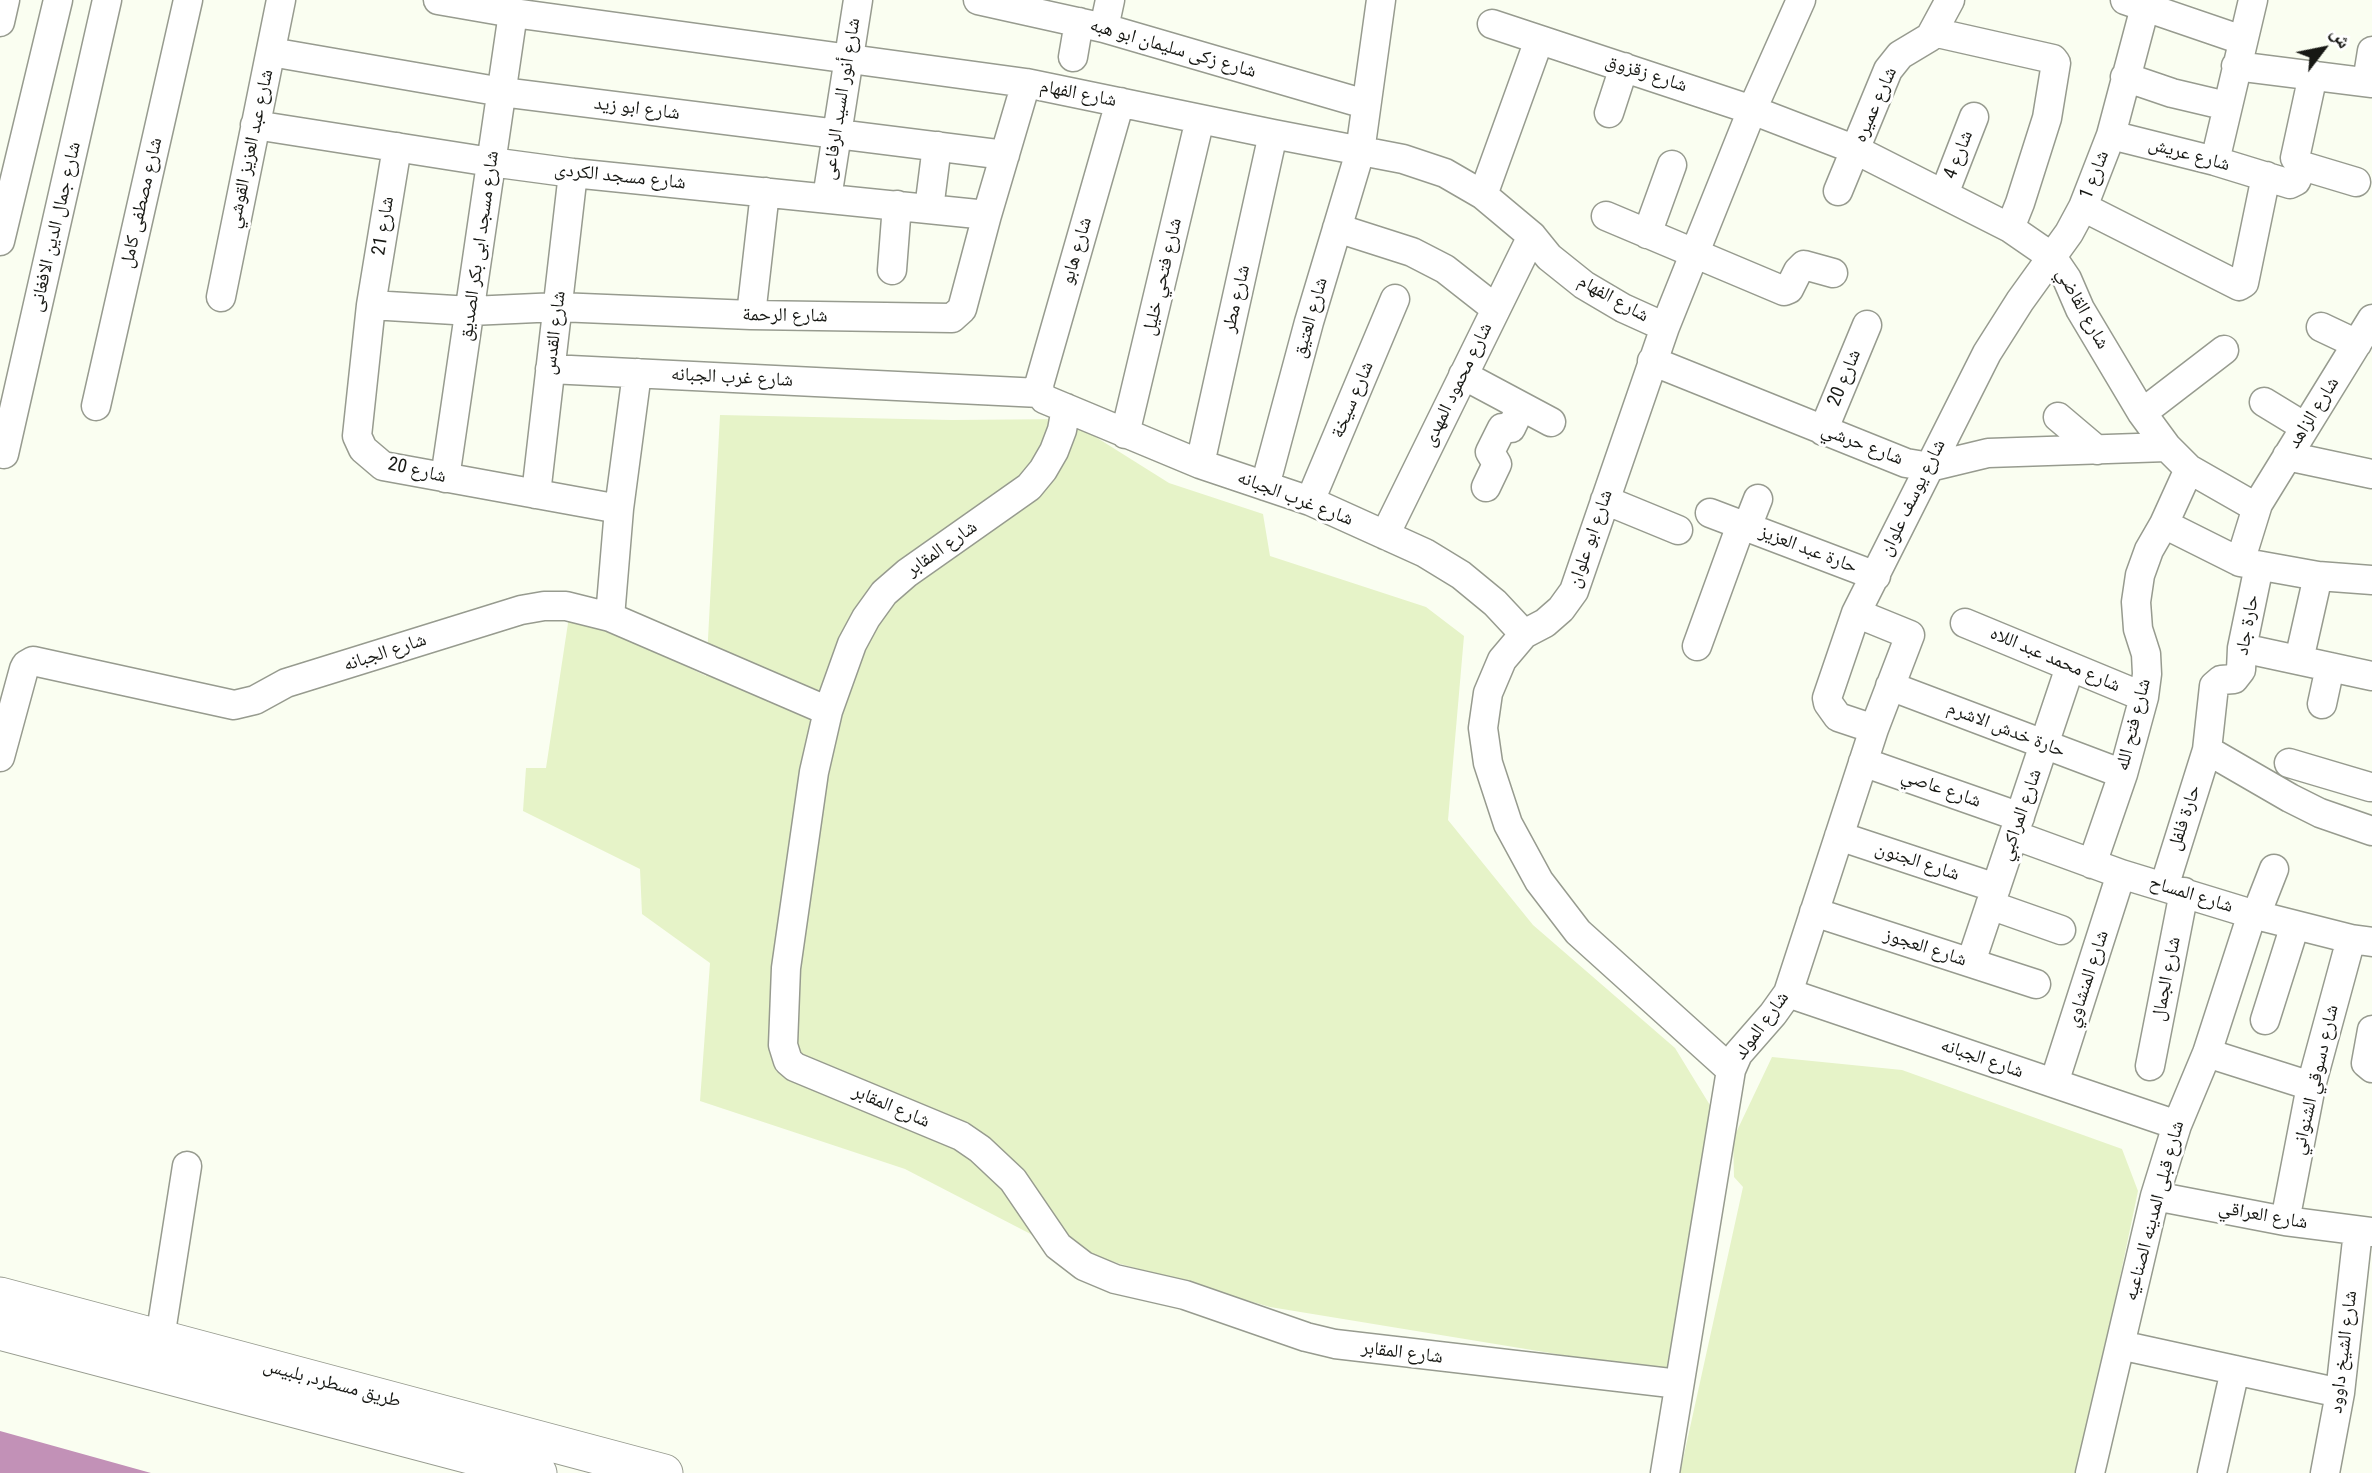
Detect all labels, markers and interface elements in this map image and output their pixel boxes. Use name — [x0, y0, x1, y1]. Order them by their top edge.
street label: شارع زكى سليمان ابو هبه — [1087, 14, 1259, 84]
north arrow — [2288, 14, 2358, 84]
street label: شارع أنور السيد الرفاعى — [818, 16, 866, 182]
text: ش — [2326, 23, 2356, 52]
street label: شارع زقزوق — [1602, 50, 1690, 98]
street label: شارع عميره — [1849, 64, 1903, 146]
street label: شارع عبد العزيز القوشي — [223, 67, 279, 231]
street label: شارع الفهام — [1038, 75, 1118, 113]
street label: شارع ابو زيد — [593, 92, 681, 126]
street label: شارع 4 — [1939, 128, 1979, 182]
street label: شارع عريش — [2146, 133, 2232, 177]
street label: شارع مصطفى كامل — [116, 136, 168, 270]
street label: شارع جمال الدين الافغانى — [25, 140, 87, 314]
street label: شارع 1 — [2075, 148, 2115, 202]
street label: شارع مسجد ابى بكر الصديق — [455, 149, 505, 343]
street label: شارع مسجد الكردى — [553, 159, 687, 195]
street label: شارع 21 — [368, 195, 400, 257]
street label: شارع هابو — [1057, 215, 1097, 287]
street label: شارع فتحي خليل — [1138, 216, 1188, 338]
street label: شارع مطر — [1218, 263, 1256, 335]
street label: شارع القاضي — [2050, 264, 2114, 354]
street label: شارع الفهام — [1573, 270, 1653, 328]
street label: شارع العتيق — [1289, 275, 1333, 361]
street label: شارع القدس — [539, 290, 571, 376]
street label: شارع الرحمة — [742, 304, 828, 328]
street label: شارع محمود المهدى — [1418, 319, 1498, 451]
street label: شارع 20 — [1823, 346, 1867, 410]
street label: شارع سيخة — [1327, 358, 1379, 442]
street label: شارع غرب الجبانه — [670, 363, 794, 393]
street label: شارع الزاهد — [2283, 373, 2345, 453]
street label: شارع حرشي — [1818, 419, 1906, 471]
street label: شارع يوسف علوان — [1875, 436, 1951, 560]
street label: شارع 20 — [386, 453, 448, 489]
street label: شارع غرب الجبانه — [1234, 466, 1356, 532]
street label: شارع ابو علوان — [1564, 487, 1618, 591]
street label: شارع المقابر — [902, 516, 982, 582]
street label: حارة عبد العزيز — [1756, 521, 1860, 579]
street label: حارة جاد — [2231, 593, 2265, 657]
street label: شارع محمد عبد اللاه — [1986, 622, 2124, 698]
street label: شارع الجبانه — [341, 629, 429, 677]
street label: شارع فتح الله — [2112, 677, 2156, 773]
street label: حارة خدش الاشرم — [1944, 697, 2068, 763]
street label: شارع عاصي — [1898, 765, 1984, 813]
street label: شارع المراكبي — [1995, 766, 2047, 864]
street label: حارة فلفل — [2164, 782, 2206, 854]
street label: شارع الجنون — [1872, 838, 1962, 886]
street label: شارع المساح — [2146, 871, 2236, 919]
street label: شارع العجوز — [1881, 924, 1969, 972]
street label: شارع المنشاوي — [2062, 928, 2114, 1030]
street label: شارع الجمال — [2148, 935, 2186, 1023]
street label: شارع المولد — [1730, 987, 1794, 1065]
street label: شارع دسوقي الشنواني — [2288, 1003, 2344, 1157]
street label: شارع الجبانه — [1938, 1034, 2026, 1084]
street label: شارع المقابر — [849, 1080, 933, 1134]
street label: شارع قبلى المدينه الصناعيه — [2120, 1119, 2190, 1303]
street label: شارع العراقي — [2217, 1197, 2309, 1235]
street label: شارع الشيخ داوود — [2325, 1289, 2363, 1415]
street label: شارع المقابر — [1360, 1337, 1444, 1369]
street label: طريق مسطرد, بلبيس — [261, 1355, 403, 1413]

